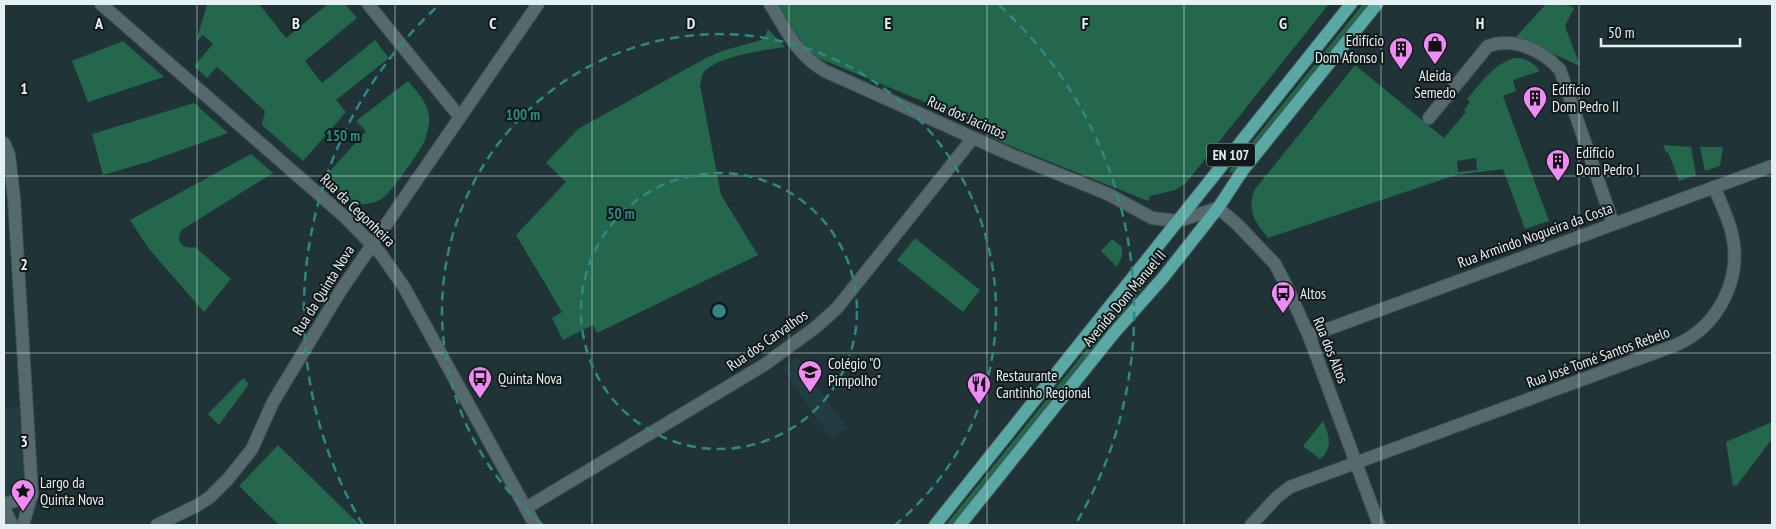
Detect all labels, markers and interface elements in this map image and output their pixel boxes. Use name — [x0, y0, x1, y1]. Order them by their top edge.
text: A — [94, 13, 104, 33]
text: B — [292, 13, 300, 33]
text: C — [489, 13, 497, 33]
text: D — [687, 13, 696, 33]
text: E — [885, 13, 892, 33]
text: F — [1082, 13, 1089, 33]
text: G — [1279, 13, 1287, 33]
text: H — [1476, 13, 1484, 33]
scale bar — [1601, 15, 1740, 47]
text: 50 m — [1608, 23, 1634, 42]
place label: Edifício Dom Afonso I — [1315, 31, 1384, 67]
shop icon: Aleida Semedo — [1422, 31, 1448, 65]
building icon: Edifício Dom Afonso I — [1388, 36, 1414, 70]
place label: Aleida Semedo — [1414, 66, 1456, 102]
text: 1 — [20, 78, 28, 98]
place label: Edifício Dom Pedro II — [1552, 80, 1619, 116]
building icon: Edifício Dom Pedro II — [1522, 85, 1548, 119]
street label: Rua dos Jacintos — [925, 91, 1009, 143]
text: 100 m — [506, 105, 540, 124]
text: 150 m — [326, 126, 360, 145]
place label: Edifício Dom Pedro I — [1576, 143, 1640, 179]
road number: EN 107 — [1207, 144, 1255, 166]
building icon: Edifício Dom Pedro I — [1545, 148, 1571, 182]
street label: Rua da Cegonheira — [317, 170, 399, 250]
street label: Rua Armindo Nogueira da Costa — [1455, 198, 1615, 272]
text: 50 m — [607, 204, 635, 223]
street label: Rua da Quinta Nova — [288, 241, 358, 339]
street label: Avenida Dom Manuel II — [1078, 246, 1170, 350]
text: 2 — [20, 254, 28, 274]
bus stop icon: Altos — [1270, 280, 1296, 314]
place label: Altos — [1300, 284, 1326, 303]
centre of rings — [710, 302, 728, 320]
street label: Rua dos Carvalhos — [723, 305, 811, 375]
street label: Rua dos Altos — [1309, 314, 1353, 386]
street label: Rua José Tomé Santos Rebelo — [1524, 322, 1672, 392]
place label: Colégio "O Pimpolho" — [828, 354, 881, 390]
school or university icon: Colégio "O Pimpolho" — [797, 359, 823, 393]
bus stop icon: Quinta Nova — [467, 365, 493, 399]
place label: Restaurante Cantinho Regional — [996, 366, 1091, 402]
place label: Quinta Nova — [498, 369, 562, 388]
restaurant icon: Restaurante Cantinho Regional — [966, 371, 992, 405]
text: 3 — [20, 431, 28, 451]
place label: Largo da Quinta Nova — [40, 473, 104, 509]
place icon: Largo da Quinta Nova — [10, 478, 36, 512]

